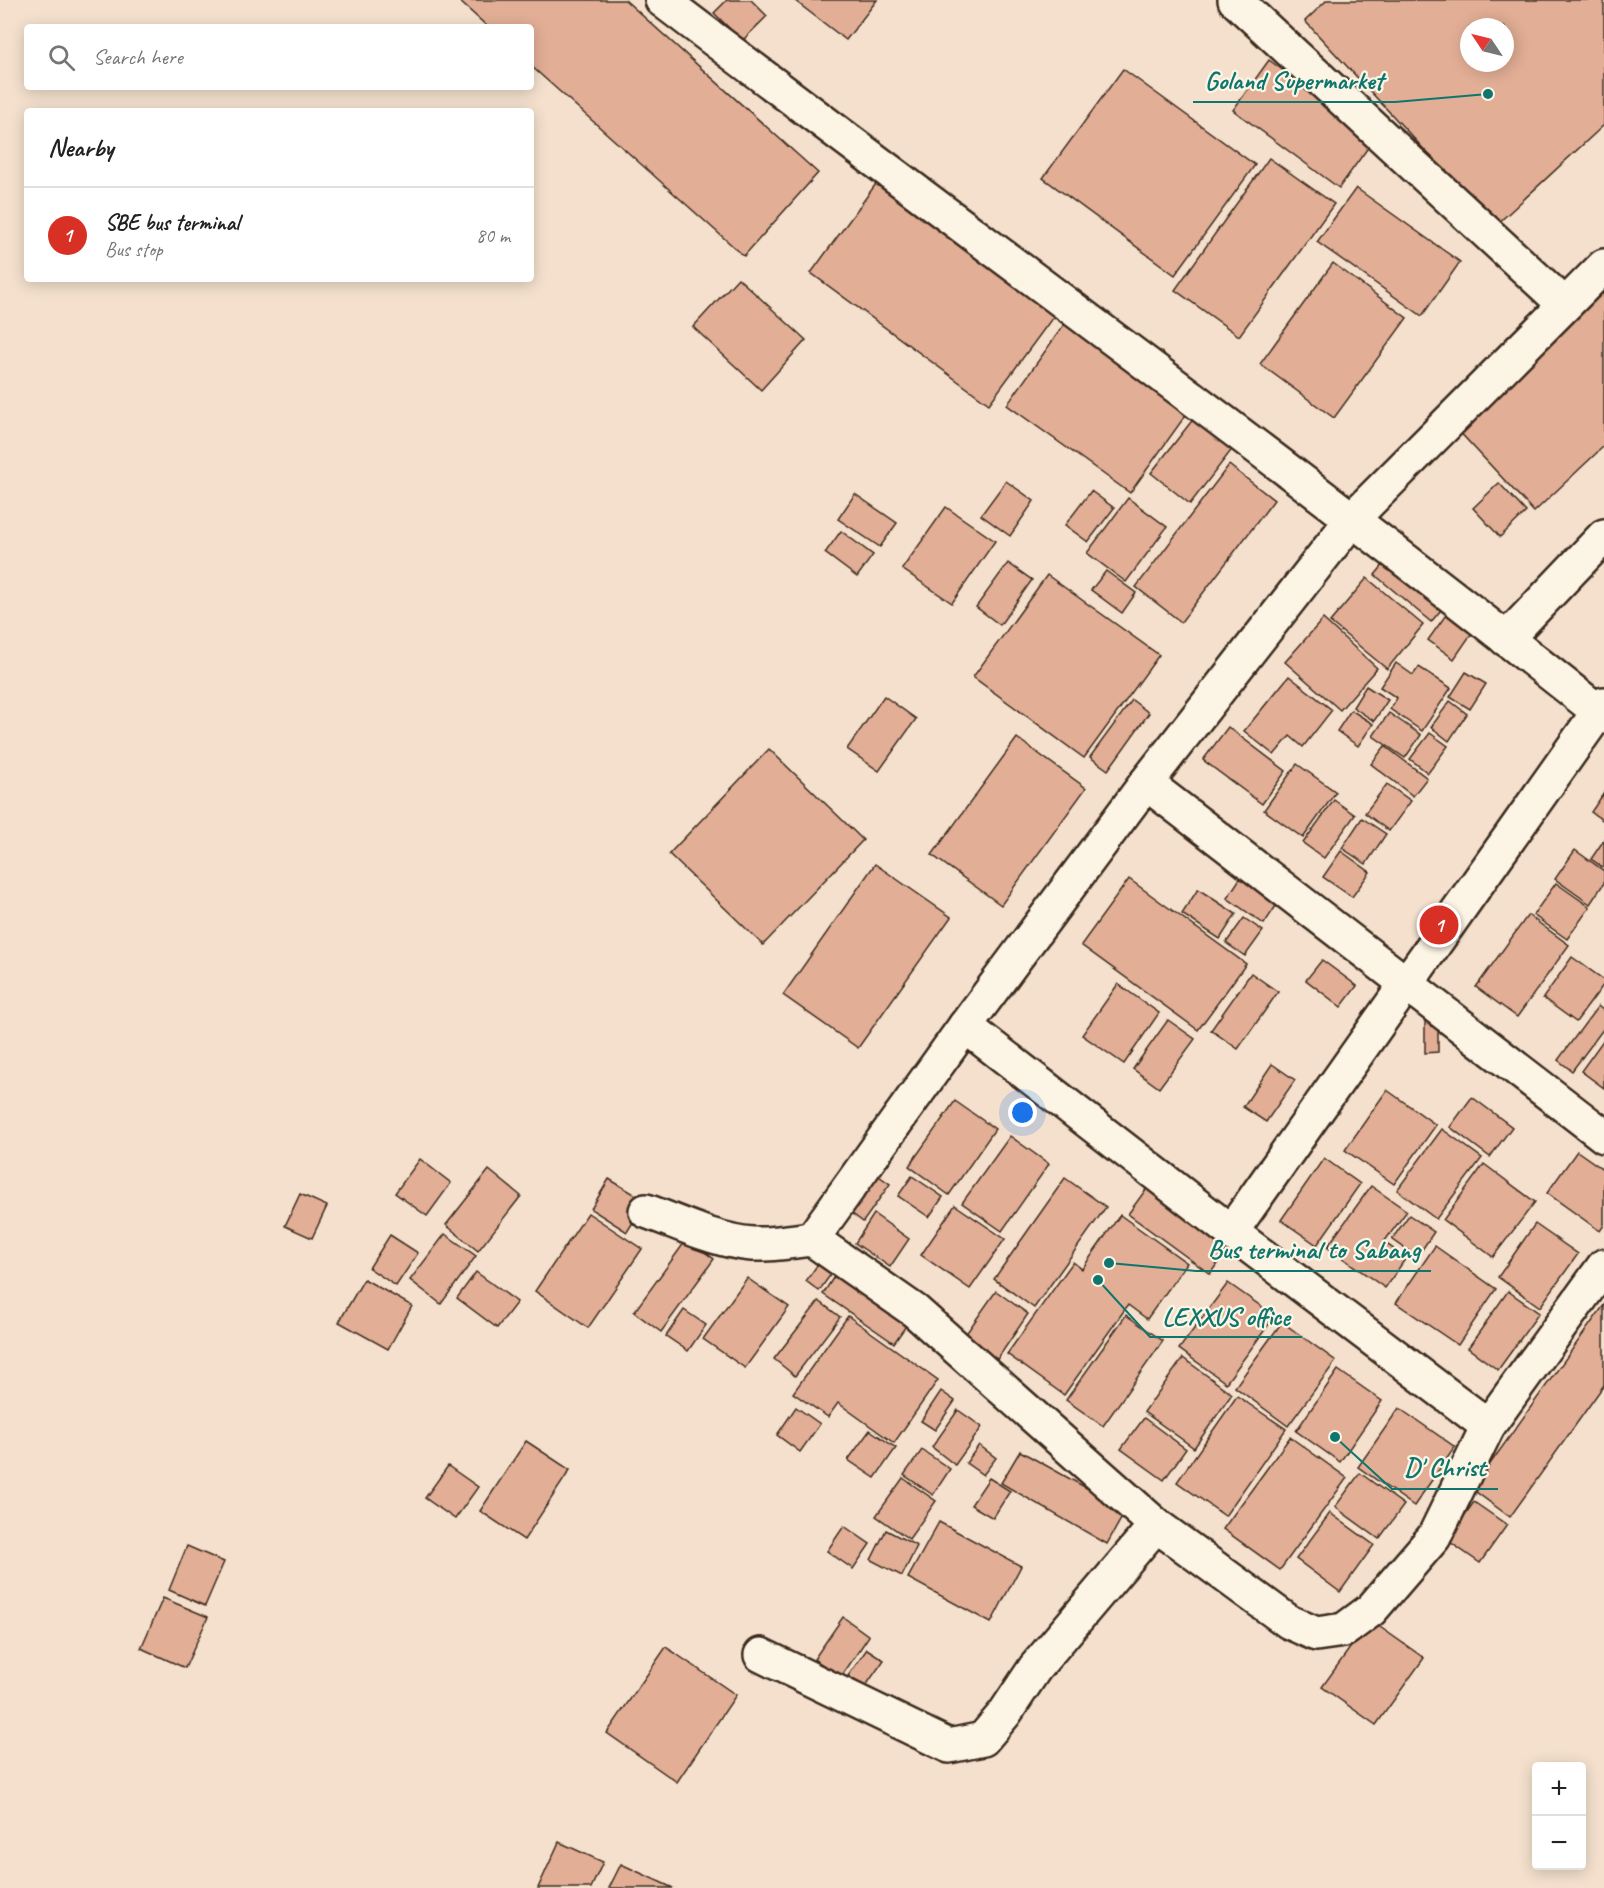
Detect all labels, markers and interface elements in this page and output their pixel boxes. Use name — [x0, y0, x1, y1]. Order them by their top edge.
north arrow — [1460, 18, 1514, 72]
search box — [24, 24, 534, 90]
icon: search — [45, 41, 78, 74]
text: Search here — [93, 43, 183, 71]
callout: Goland Supermarket — [1193, 58, 1395, 102]
text: Goland Supermarket — [1205, 64, 1388, 97]
text: Nearby — [48, 131, 113, 164]
text: SBE bus terminal — [105, 209, 239, 237]
text: 1 — [63, 223, 72, 248]
text: 80 m — [476, 223, 510, 248]
text: Bus stop — [105, 237, 163, 262]
pin: 1 — [1420, 902, 1458, 948]
your location — [1008, 1098, 1037, 1127]
callout: Bus terminal to Sabang — [1196, 1227, 1431, 1271]
text: Bus terminal to Sabang — [1208, 1233, 1423, 1266]
callout: LEXXUS office — [1150, 1293, 1302, 1337]
text: LEXXUS office — [1162, 1300, 1292, 1333]
callout: D' Christ — [1392, 1445, 1498, 1489]
text: D' Christ — [1404, 1451, 1488, 1484]
map controls — [1532, 1762, 1586, 1870]
button: + — [1532, 1762, 1586, 1816]
button: − — [1532, 1816, 1586, 1870]

